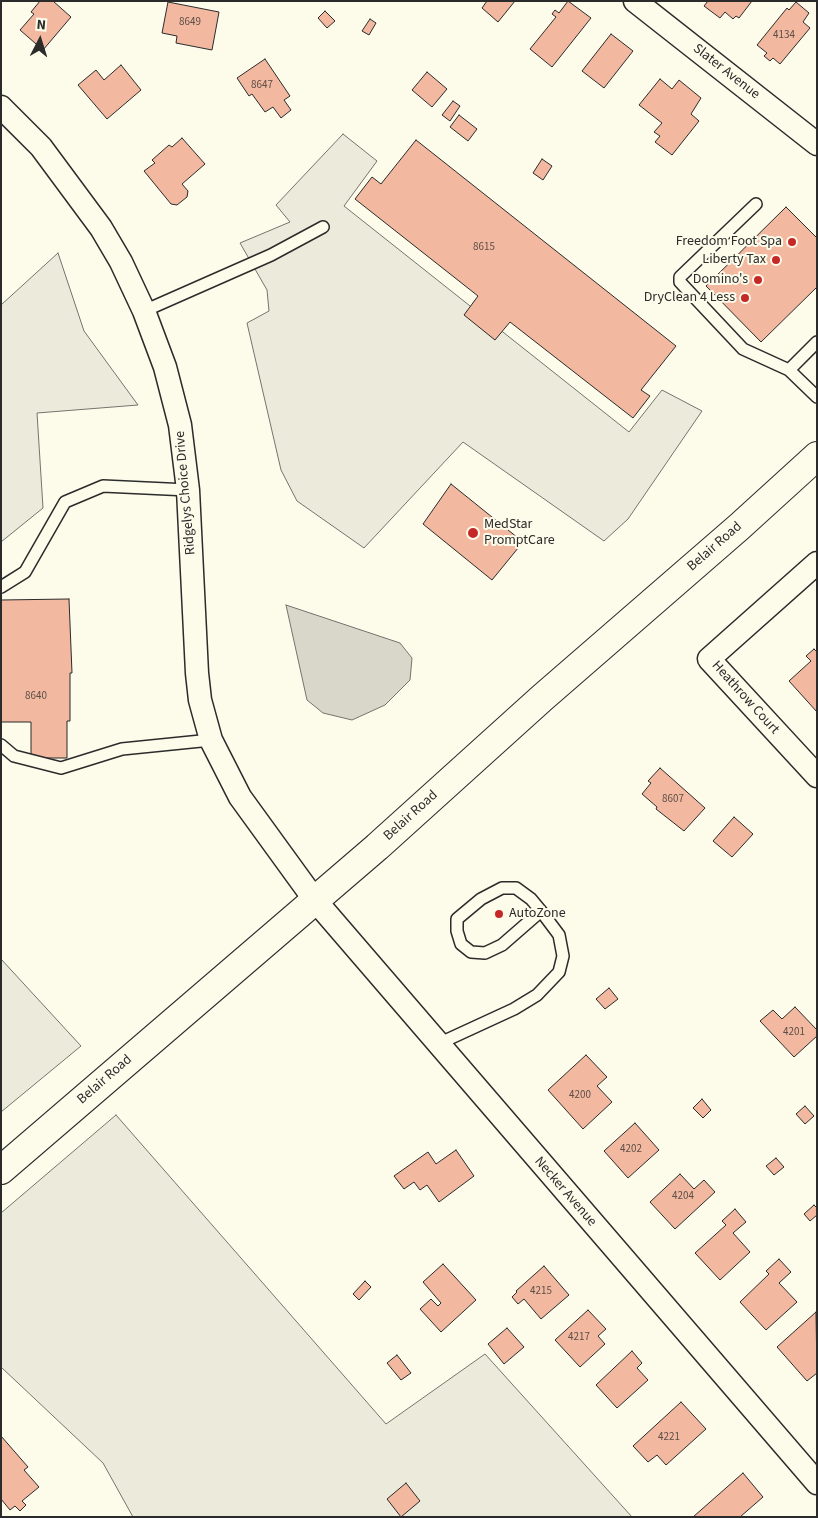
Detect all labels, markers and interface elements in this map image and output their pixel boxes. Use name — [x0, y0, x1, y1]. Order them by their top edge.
north arrow — [15, 15, 65, 65]
text: N — [36, 15, 47, 35]
house number: 8649 — [179, 16, 201, 30]
house number: 4134 — [773, 29, 795, 43]
street label: Slater Avenue — [689, 41, 763, 103]
house number: 8647 — [251, 79, 273, 93]
place label: Freedom Foot Spa — [676, 234, 782, 250]
marker: Freedom Foot Spa — [786, 236, 798, 248]
house number: 8615 — [473, 241, 495, 255]
place label: Liberty Tax — [702, 252, 766, 268]
marker: Liberty Tax — [770, 254, 782, 266]
place label: Domino's — [693, 272, 748, 288]
marker: Domino's — [752, 274, 764, 286]
place label: DryClean 4 Less — [644, 290, 735, 306]
marker: DryClean 4 Less — [739, 292, 751, 304]
street label: Ridgelys Choice Drive — [172, 430, 200, 556]
place label: MedStar PromptCare — [484, 517, 555, 550]
street label: Belair Road — [684, 519, 746, 575]
marker: MedStar PromptCare — [466, 526, 480, 540]
street label: Heathrow Court — [708, 658, 782, 738]
house number: 8640 — [25, 690, 47, 704]
street label: Belair Road — [381, 787, 441, 845]
house number: 8607 — [662, 793, 684, 807]
place label: AutoZone — [509, 906, 566, 922]
marker: AutoZone — [493, 908, 505, 920]
house number: 4201 — [783, 1026, 805, 1040]
street label: Belair Road — [74, 1052, 136, 1108]
house number: 4200 — [569, 1089, 591, 1103]
house number: 4202 — [620, 1143, 642, 1157]
street label: Necker Avenue — [530, 1154, 600, 1230]
house number: 4204 — [672, 1190, 694, 1204]
house number: 4215 — [530, 1285, 552, 1299]
house number: 4217 — [568, 1331, 590, 1345]
house number: 4221 — [658, 1431, 680, 1445]

